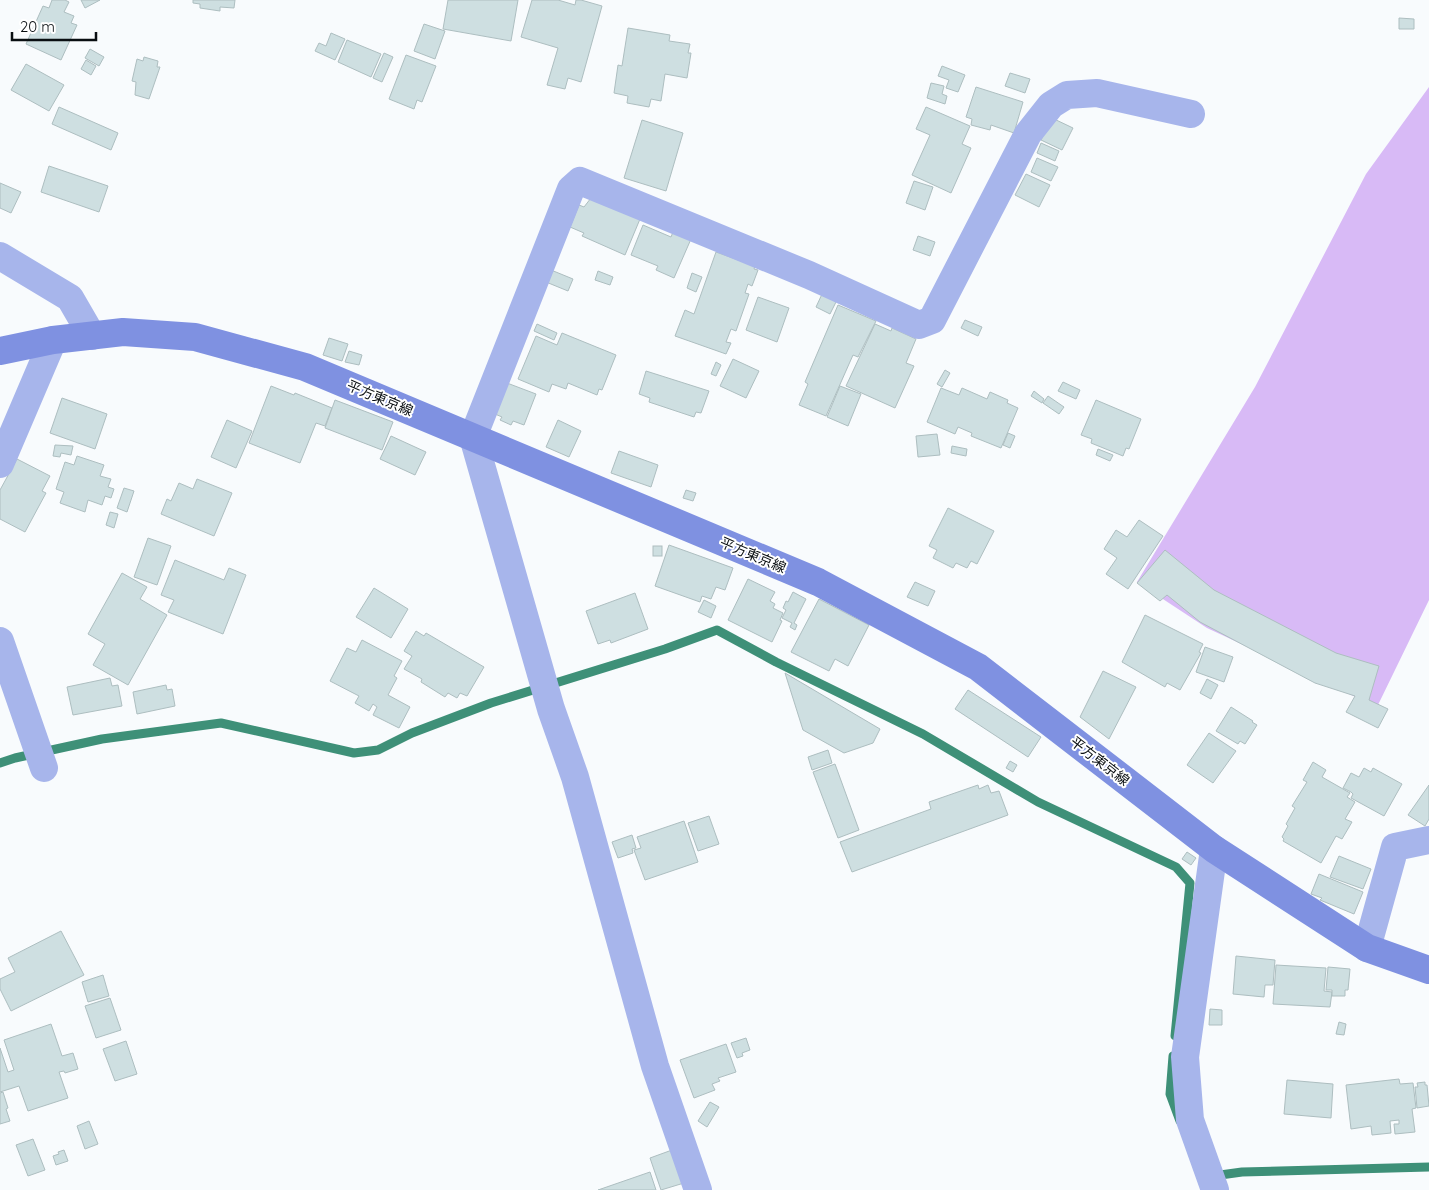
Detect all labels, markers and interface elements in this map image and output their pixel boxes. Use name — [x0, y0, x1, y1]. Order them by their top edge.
scale bar — [12, 10, 96, 42]
text: 20 m — [20, 17, 55, 36]
street label: 平方東京線 — [344, 376, 416, 420]
street label: 平方東京線 — [717, 533, 789, 577]
street label: 平方東京線 — [1067, 732, 1133, 790]

